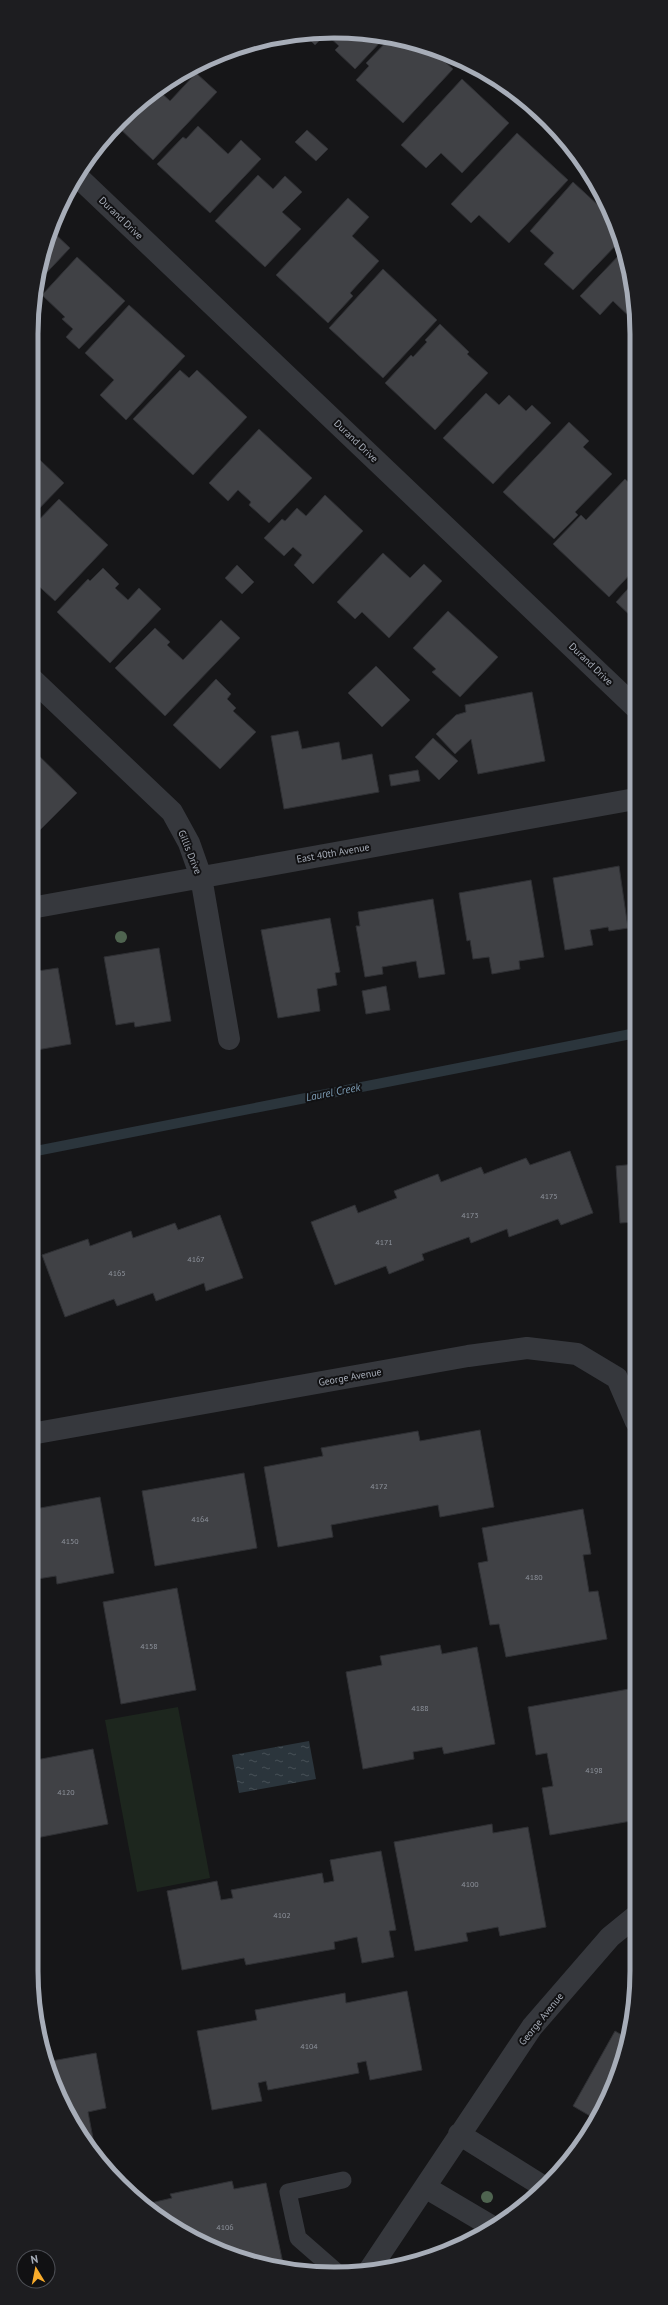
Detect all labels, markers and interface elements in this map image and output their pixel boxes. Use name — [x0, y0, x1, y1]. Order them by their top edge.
street label: Durand Drive — [96, 194, 146, 242]
street label: Durand Drive — [331, 417, 381, 465]
street label: Durand Drive — [566, 640, 616, 688]
street label: Gillis Drive — [175, 828, 205, 876]
street label: East 40th Avenue — [295, 840, 371, 866]
water label: Laurel Creek — [305, 1080, 362, 1104]
house number: 4175 — [540, 1191, 558, 1201]
house number: 4173 — [461, 1210, 479, 1220]
house number: 4171 — [375, 1237, 393, 1247]
house number: 4167 — [187, 1254, 205, 1264]
house number: 4165 — [108, 1268, 126, 1278]
street label: George Avenue — [317, 1365, 383, 1389]
house number: 4172 — [370, 1481, 388, 1491]
house number: 4164 — [191, 1514, 209, 1524]
house number: 4150 — [61, 1536, 79, 1546]
house number: 4180 — [525, 1572, 543, 1582]
house number: 4158 — [140, 1641, 158, 1651]
house number: 4188 — [411, 1703, 429, 1713]
house number: 4198 — [585, 1765, 603, 1775]
house number: 4120 — [57, 1787, 75, 1797]
house number: 4100 — [461, 1879, 479, 1889]
house number: 4102 — [273, 1910, 291, 1920]
street label: George Avenue — [516, 1990, 566, 2048]
house number: 4104 — [300, 2041, 318, 2051]
house number: 4106 — [216, 2222, 234, 2232]
north arrow — [16, 2249, 56, 2289]
text: N — [29, 2252, 39, 2267]

